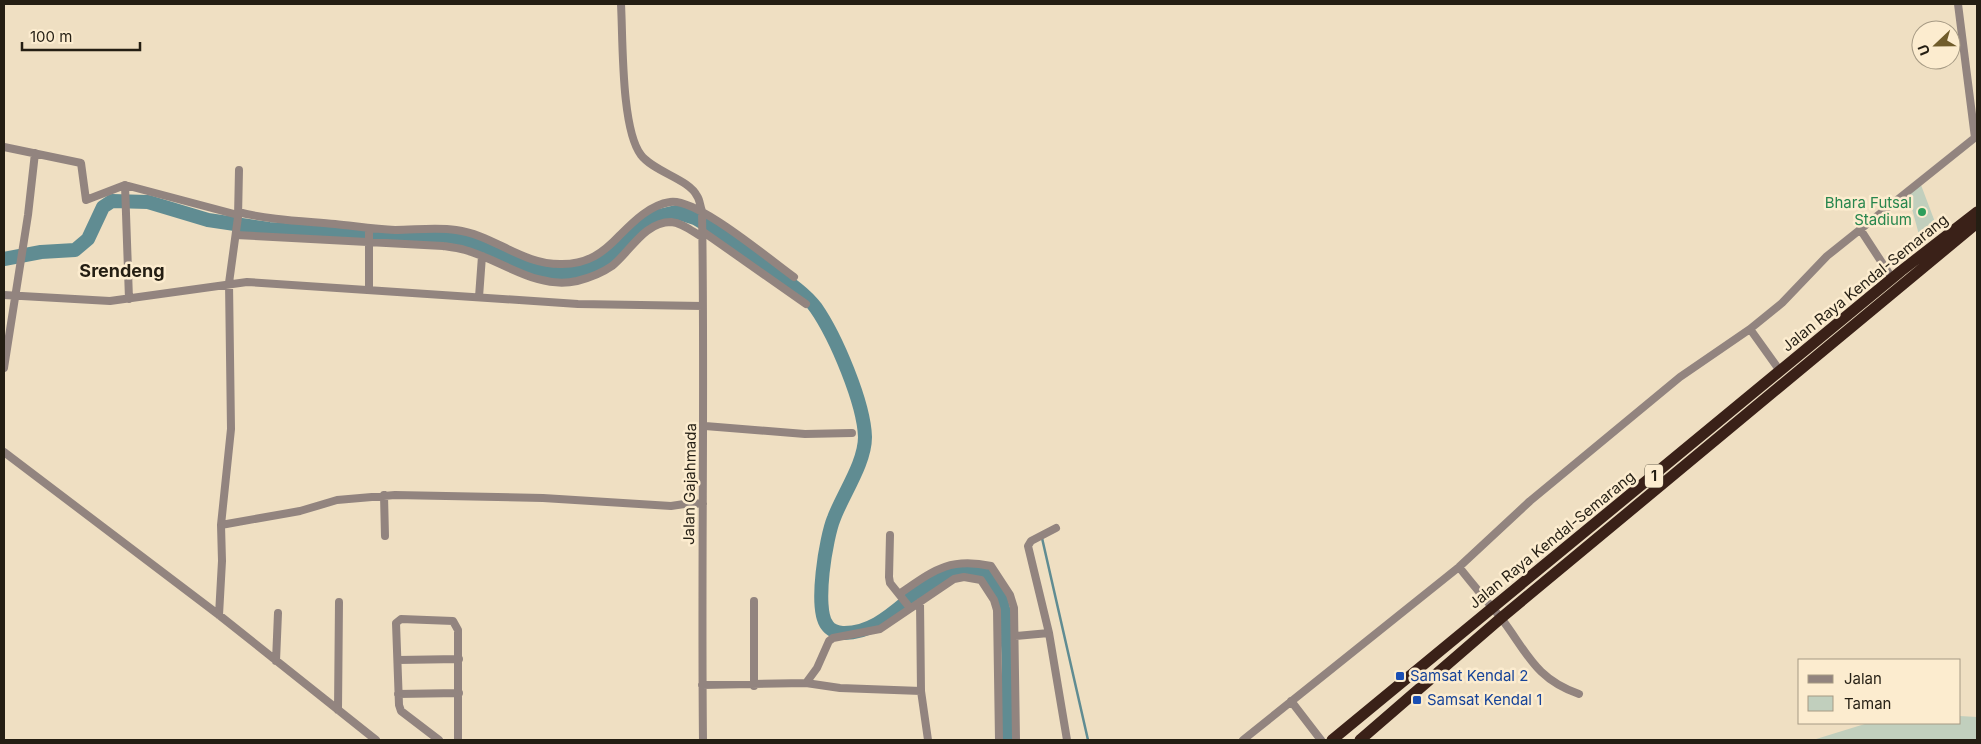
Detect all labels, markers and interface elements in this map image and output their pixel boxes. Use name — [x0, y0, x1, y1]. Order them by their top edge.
scale bar — [22, 20, 140, 52]
north arrow — [1911, 20, 1961, 70]
text: 100 m — [30, 27, 72, 46]
text: U — [1914, 42, 1933, 58]
place label: Bhara Futsal Stadium — [1825, 193, 1912, 229]
marker: Bhara Futsal Stadium — [1916, 206, 1928, 218]
street label: Jalan Raya Kendal-Semarang — [1778, 210, 1952, 356]
district label: Srendeng — [79, 260, 165, 281]
street label: Jalan Gajahmada — [679, 423, 700, 545]
road number: 1 — [1645, 464, 1663, 488]
street label: Jalan Raya Kendal-Semarang — [1465, 467, 1639, 613]
legend — [1798, 659, 1961, 724]
place label: Samsat Kendal 2 — [1410, 666, 1528, 685]
text: Jalan — [1844, 669, 1882, 688]
marker: Samsat Kendal 2 — [1394, 670, 1406, 682]
place label: Samsat Kendal 1 — [1427, 690, 1542, 709]
marker: Samsat Kendal 1 — [1411, 694, 1423, 706]
text: Taman — [1844, 694, 1891, 713]

